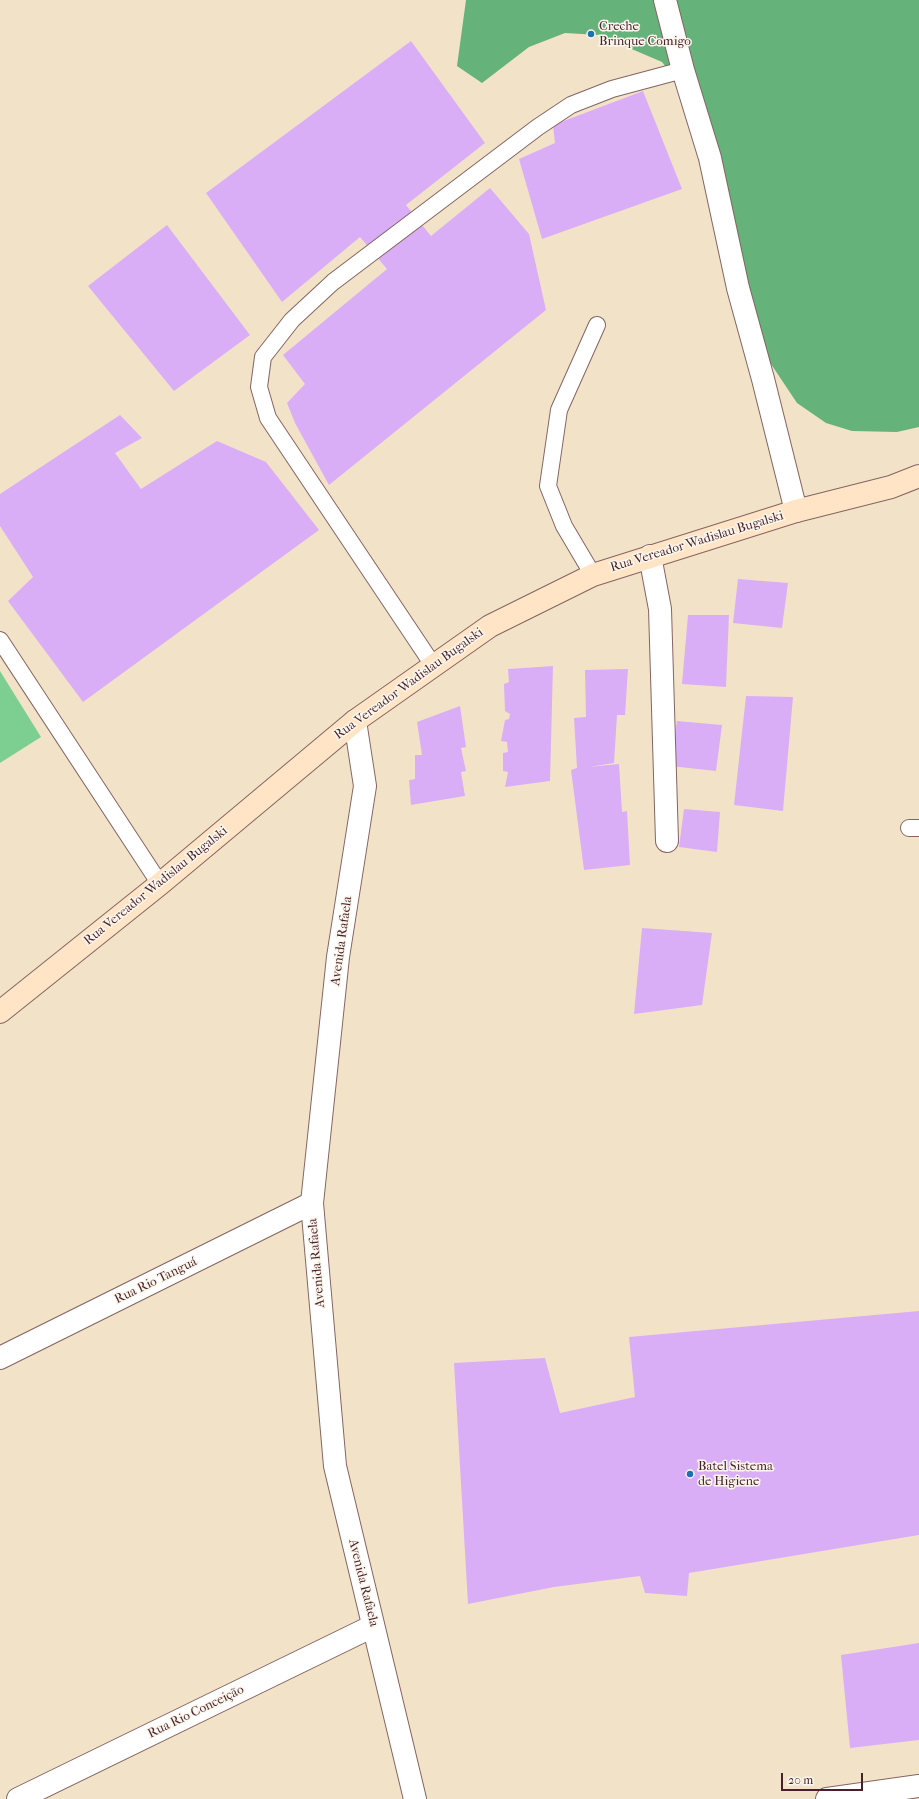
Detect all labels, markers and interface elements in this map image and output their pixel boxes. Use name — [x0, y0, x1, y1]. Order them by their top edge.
place label: Creche Brinque Comigo — [599, 19, 691, 50]
marker: Creche Brinque Comigo — [586, 29, 596, 39]
street label: Rua Vereador Wadislau Bugalski — [609, 508, 785, 576]
street label: Rua Vereador Wadislau Bugalski — [331, 625, 487, 743]
street label: Rua Vereador Wadislau Bugalski — [81, 823, 231, 949]
street label: Avenida Rafaela — [328, 895, 356, 987]
street label: Avenida Rafaela — [305, 1218, 329, 1308]
street label: Rua Rio Tanguá — [112, 1254, 200, 1308]
place label: Batel Sistema de Higiene — [698, 1459, 773, 1490]
marker: Batel Sistema de Higiene — [685, 1469, 695, 1479]
street label: Avenida Rafaela — [345, 1537, 381, 1629]
street label: Rua Rio Conceição — [145, 1682, 247, 1742]
scale bar — [783, 1765, 865, 1791]
text: 20 m — [788, 1773, 813, 1787]

